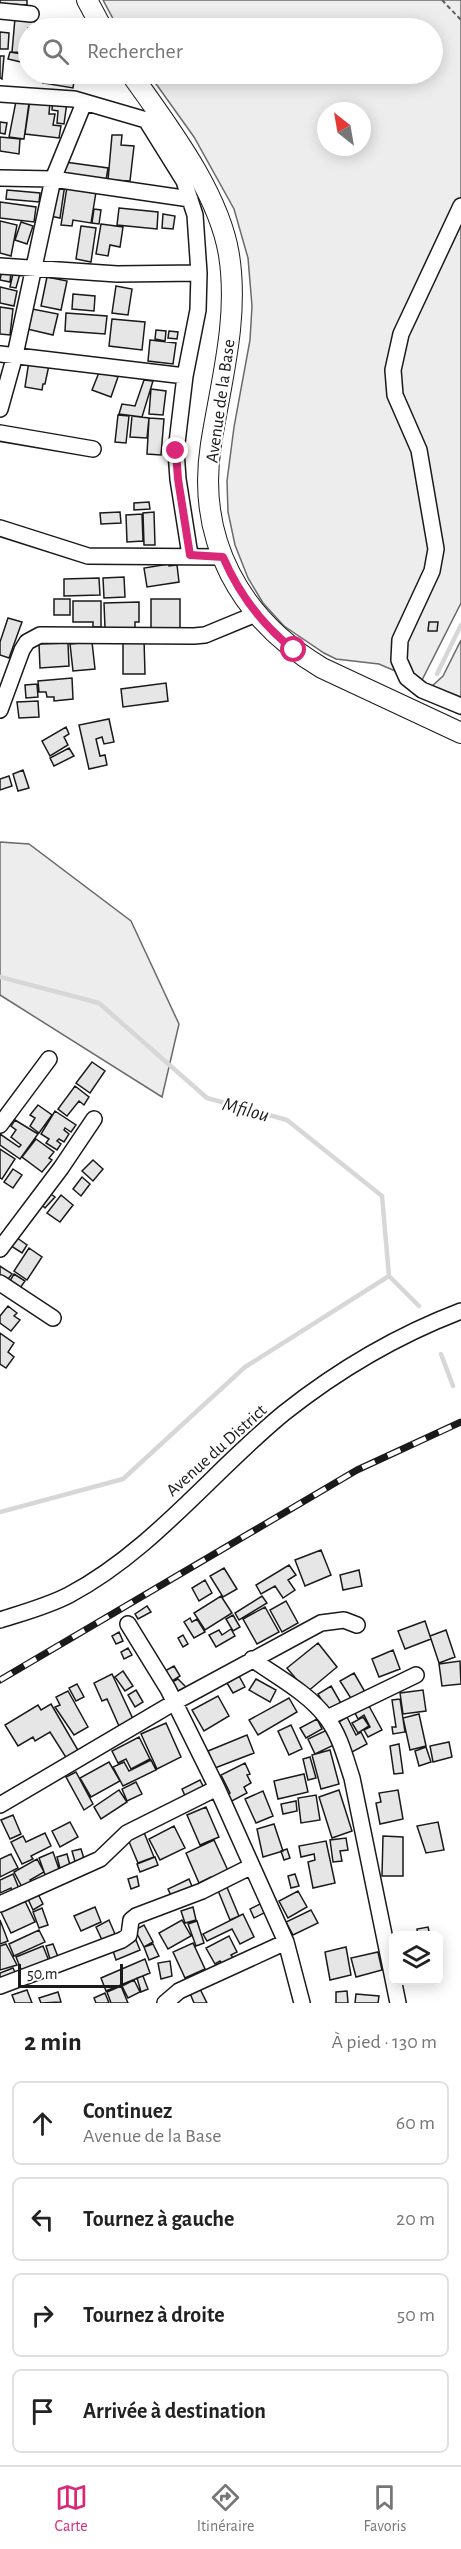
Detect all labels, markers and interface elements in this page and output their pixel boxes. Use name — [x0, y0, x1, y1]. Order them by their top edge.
search box — [18, 18, 443, 84]
icon: search — [39, 35, 72, 68]
text: Rechercher — [87, 40, 183, 62]
north arrow — [317, 102, 371, 156]
street label: Avenue de la Base — [203, 338, 239, 464]
route end — [162, 437, 188, 463]
route start — [280, 636, 306, 662]
water label: Mfilou — [220, 1094, 271, 1126]
street label: Avenue du District — [163, 1401, 270, 1500]
map controls — [389, 1931, 443, 1985]
button: layers — [389, 1931, 443, 1985]
scale bar — [18, 1961, 123, 1988]
text: 50 m — [27, 1966, 58, 1982]
text: 2 min — [24, 2029, 82, 2055]
text: À pied · 130 m — [331, 2032, 437, 2052]
text: Continuez — [83, 2100, 172, 2122]
icon: ahead — [26, 2107, 59, 2140]
text: 60 m — [396, 2113, 435, 2133]
text: Avenue de la Base — [83, 2126, 222, 2146]
icon: left — [26, 2203, 59, 2236]
text: Tournez à gauche — [83, 2208, 234, 2230]
text: 20 m — [396, 2209, 435, 2229]
icon: right — [26, 2299, 59, 2332]
text: Tournez à droite — [83, 2304, 225, 2326]
text: 50 m — [397, 2305, 435, 2325]
icon: arrive — [26, 2395, 59, 2428]
text: Arrivée à destination — [83, 2400, 266, 2422]
tab: Carte — [55, 2481, 88, 2536]
tab: Itinéraire — [197, 2481, 254, 2536]
tab: Favoris — [364, 2481, 406, 2536]

